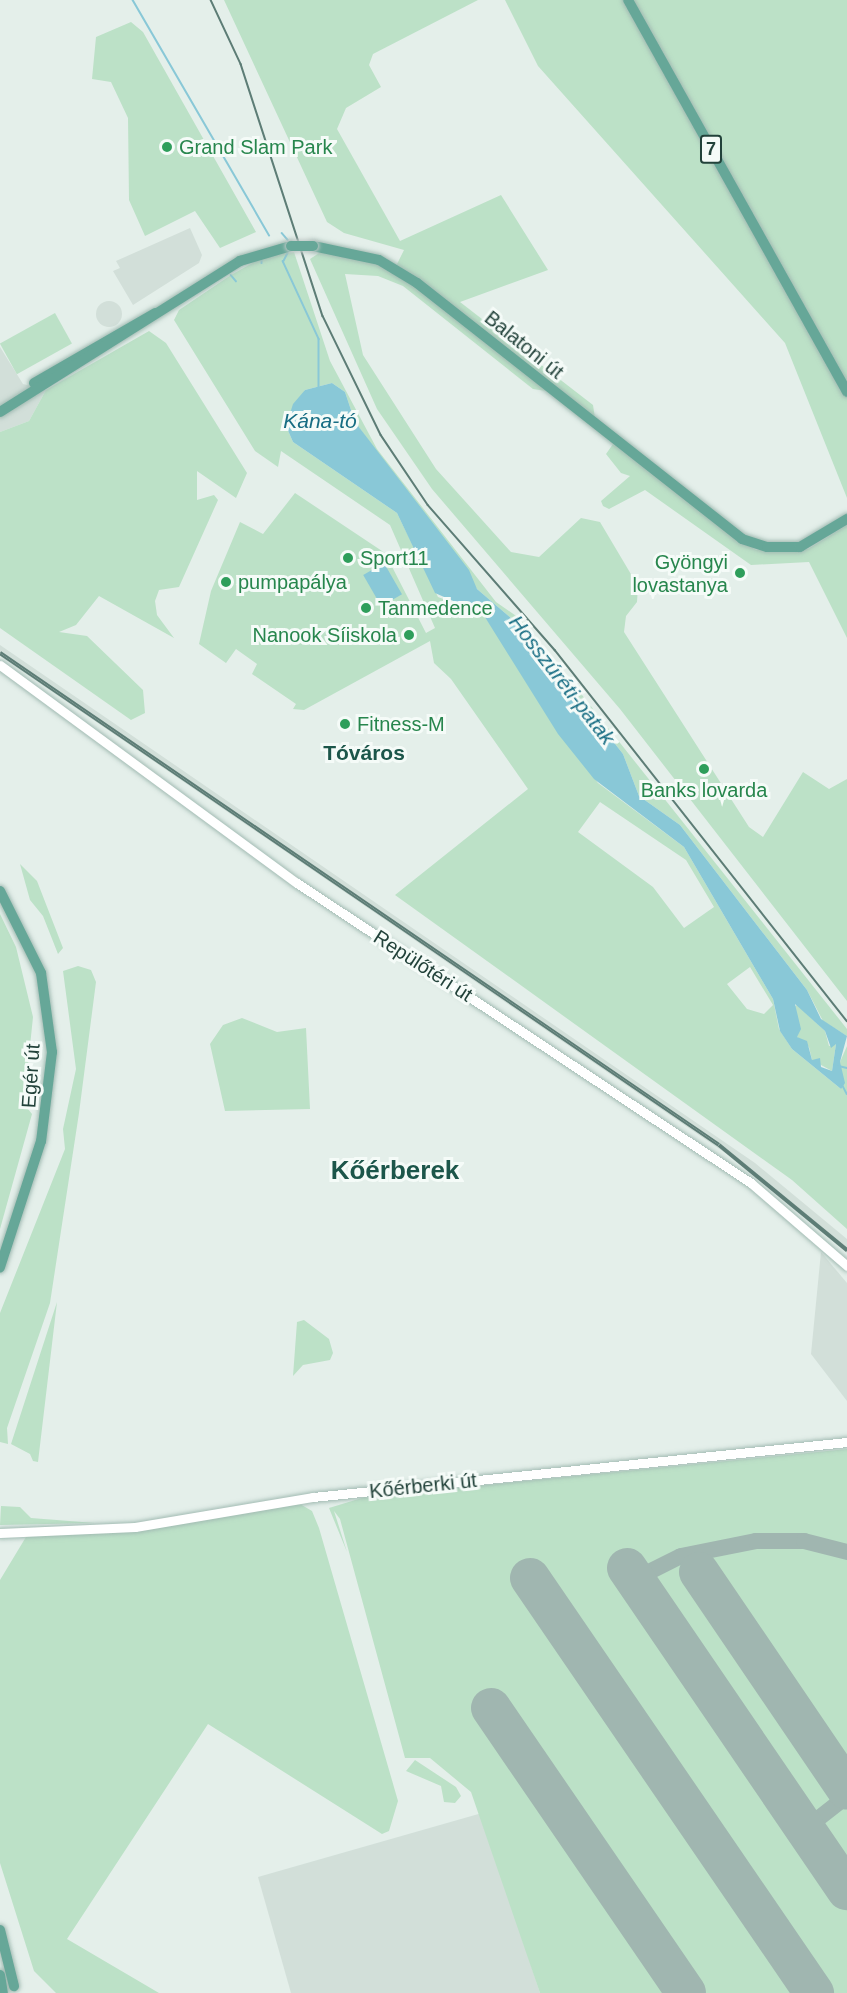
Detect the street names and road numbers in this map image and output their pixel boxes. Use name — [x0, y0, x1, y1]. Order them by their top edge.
road number: 7 — [699, 134, 723, 164]
street label: Balatoni út — [480, 306, 568, 384]
street label: Repülőtéri út — [369, 925, 477, 1007]
street label: Egér út — [17, 1043, 45, 1109]
street label: Kőérberki út — [368, 1468, 478, 1504]

